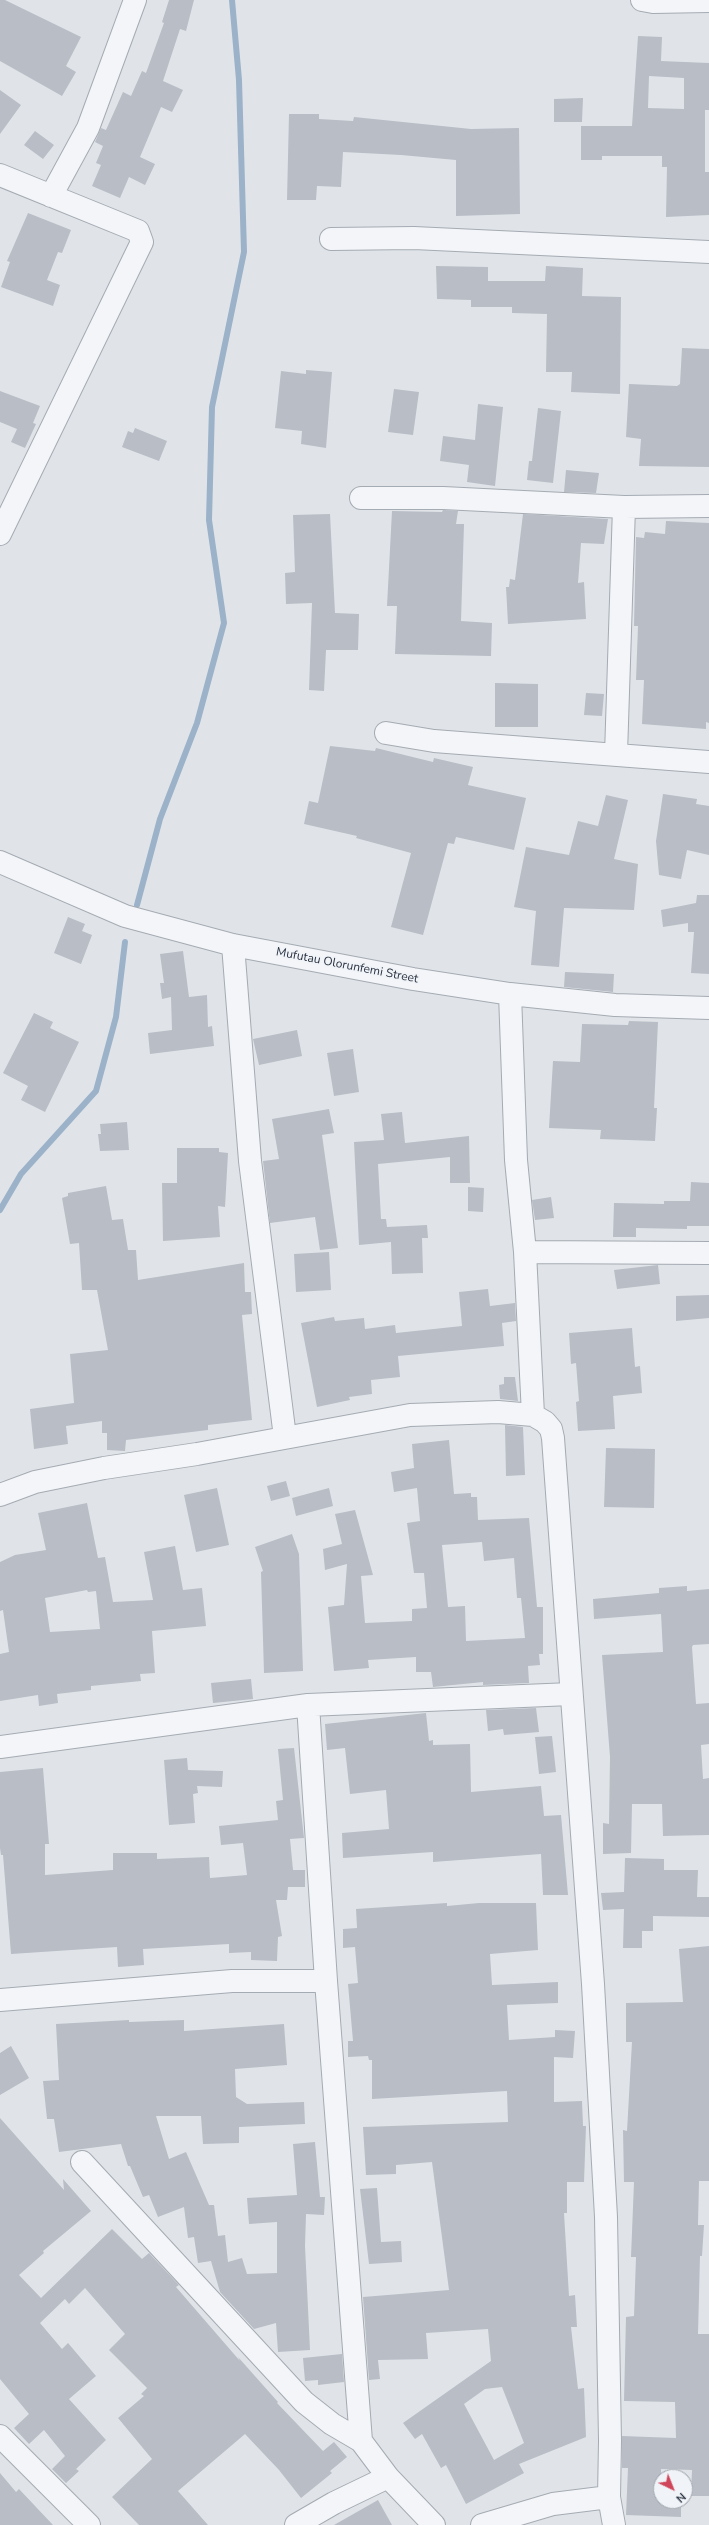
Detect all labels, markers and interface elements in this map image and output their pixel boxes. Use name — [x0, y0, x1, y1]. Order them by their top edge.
street label: Mufutau Olorunfemi Street — [275, 945, 419, 987]
north arrow — [653, 2469, 693, 2509]
text: N — [673, 2489, 689, 2506]

